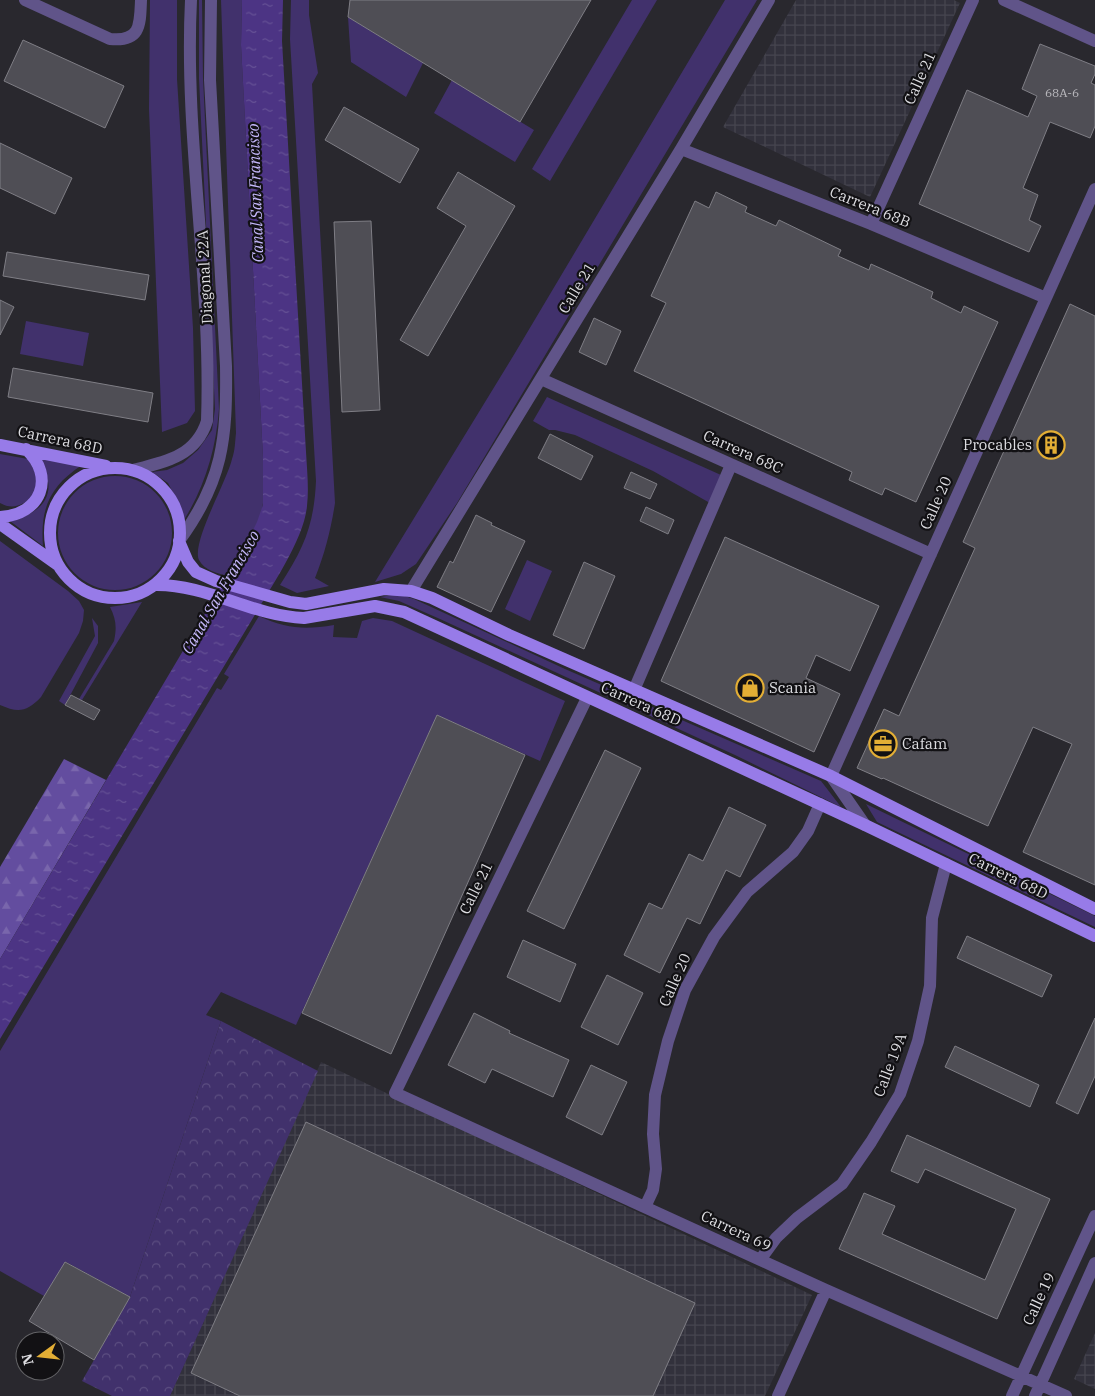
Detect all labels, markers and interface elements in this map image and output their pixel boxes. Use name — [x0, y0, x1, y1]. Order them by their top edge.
street label: Calle 21 — [899, 48, 940, 107]
house number: 68A-6 — [1045, 85, 1079, 100]
water label: Canal San Francisco — [243, 123, 267, 263]
street label: Carrera 68B — [827, 182, 913, 231]
street label: Diagonal 22A — [193, 229, 216, 324]
street label: Calle 21 — [554, 259, 599, 317]
street label: Carrera 68D — [16, 421, 104, 458]
street label: Carrera 68C — [700, 426, 786, 478]
building icon: Procables — [1036, 430, 1066, 460]
place label: Procables — [963, 435, 1032, 454]
street label: Calle 20 — [915, 473, 956, 532]
water label: Canal San Francisco — [177, 527, 263, 657]
shop icon: Scania — [735, 673, 765, 703]
street label: Carrera 68D — [598, 677, 684, 730]
place label: Scania — [769, 678, 816, 697]
office icon: Cafam — [868, 729, 898, 759]
place label: Cafam — [902, 734, 947, 753]
street label: Carrera 68D — [965, 848, 1051, 903]
street label: Calle 21 — [455, 858, 496, 917]
street label: Calle 20 — [654, 950, 695, 1009]
street label: Calle 19A — [869, 1030, 911, 1099]
street label: Carrera 69 — [698, 1206, 774, 1255]
street label: Calle 19 — [1018, 1269, 1059, 1328]
north arrow — [15, 1331, 65, 1381]
text: N — [17, 1352, 38, 1367]

